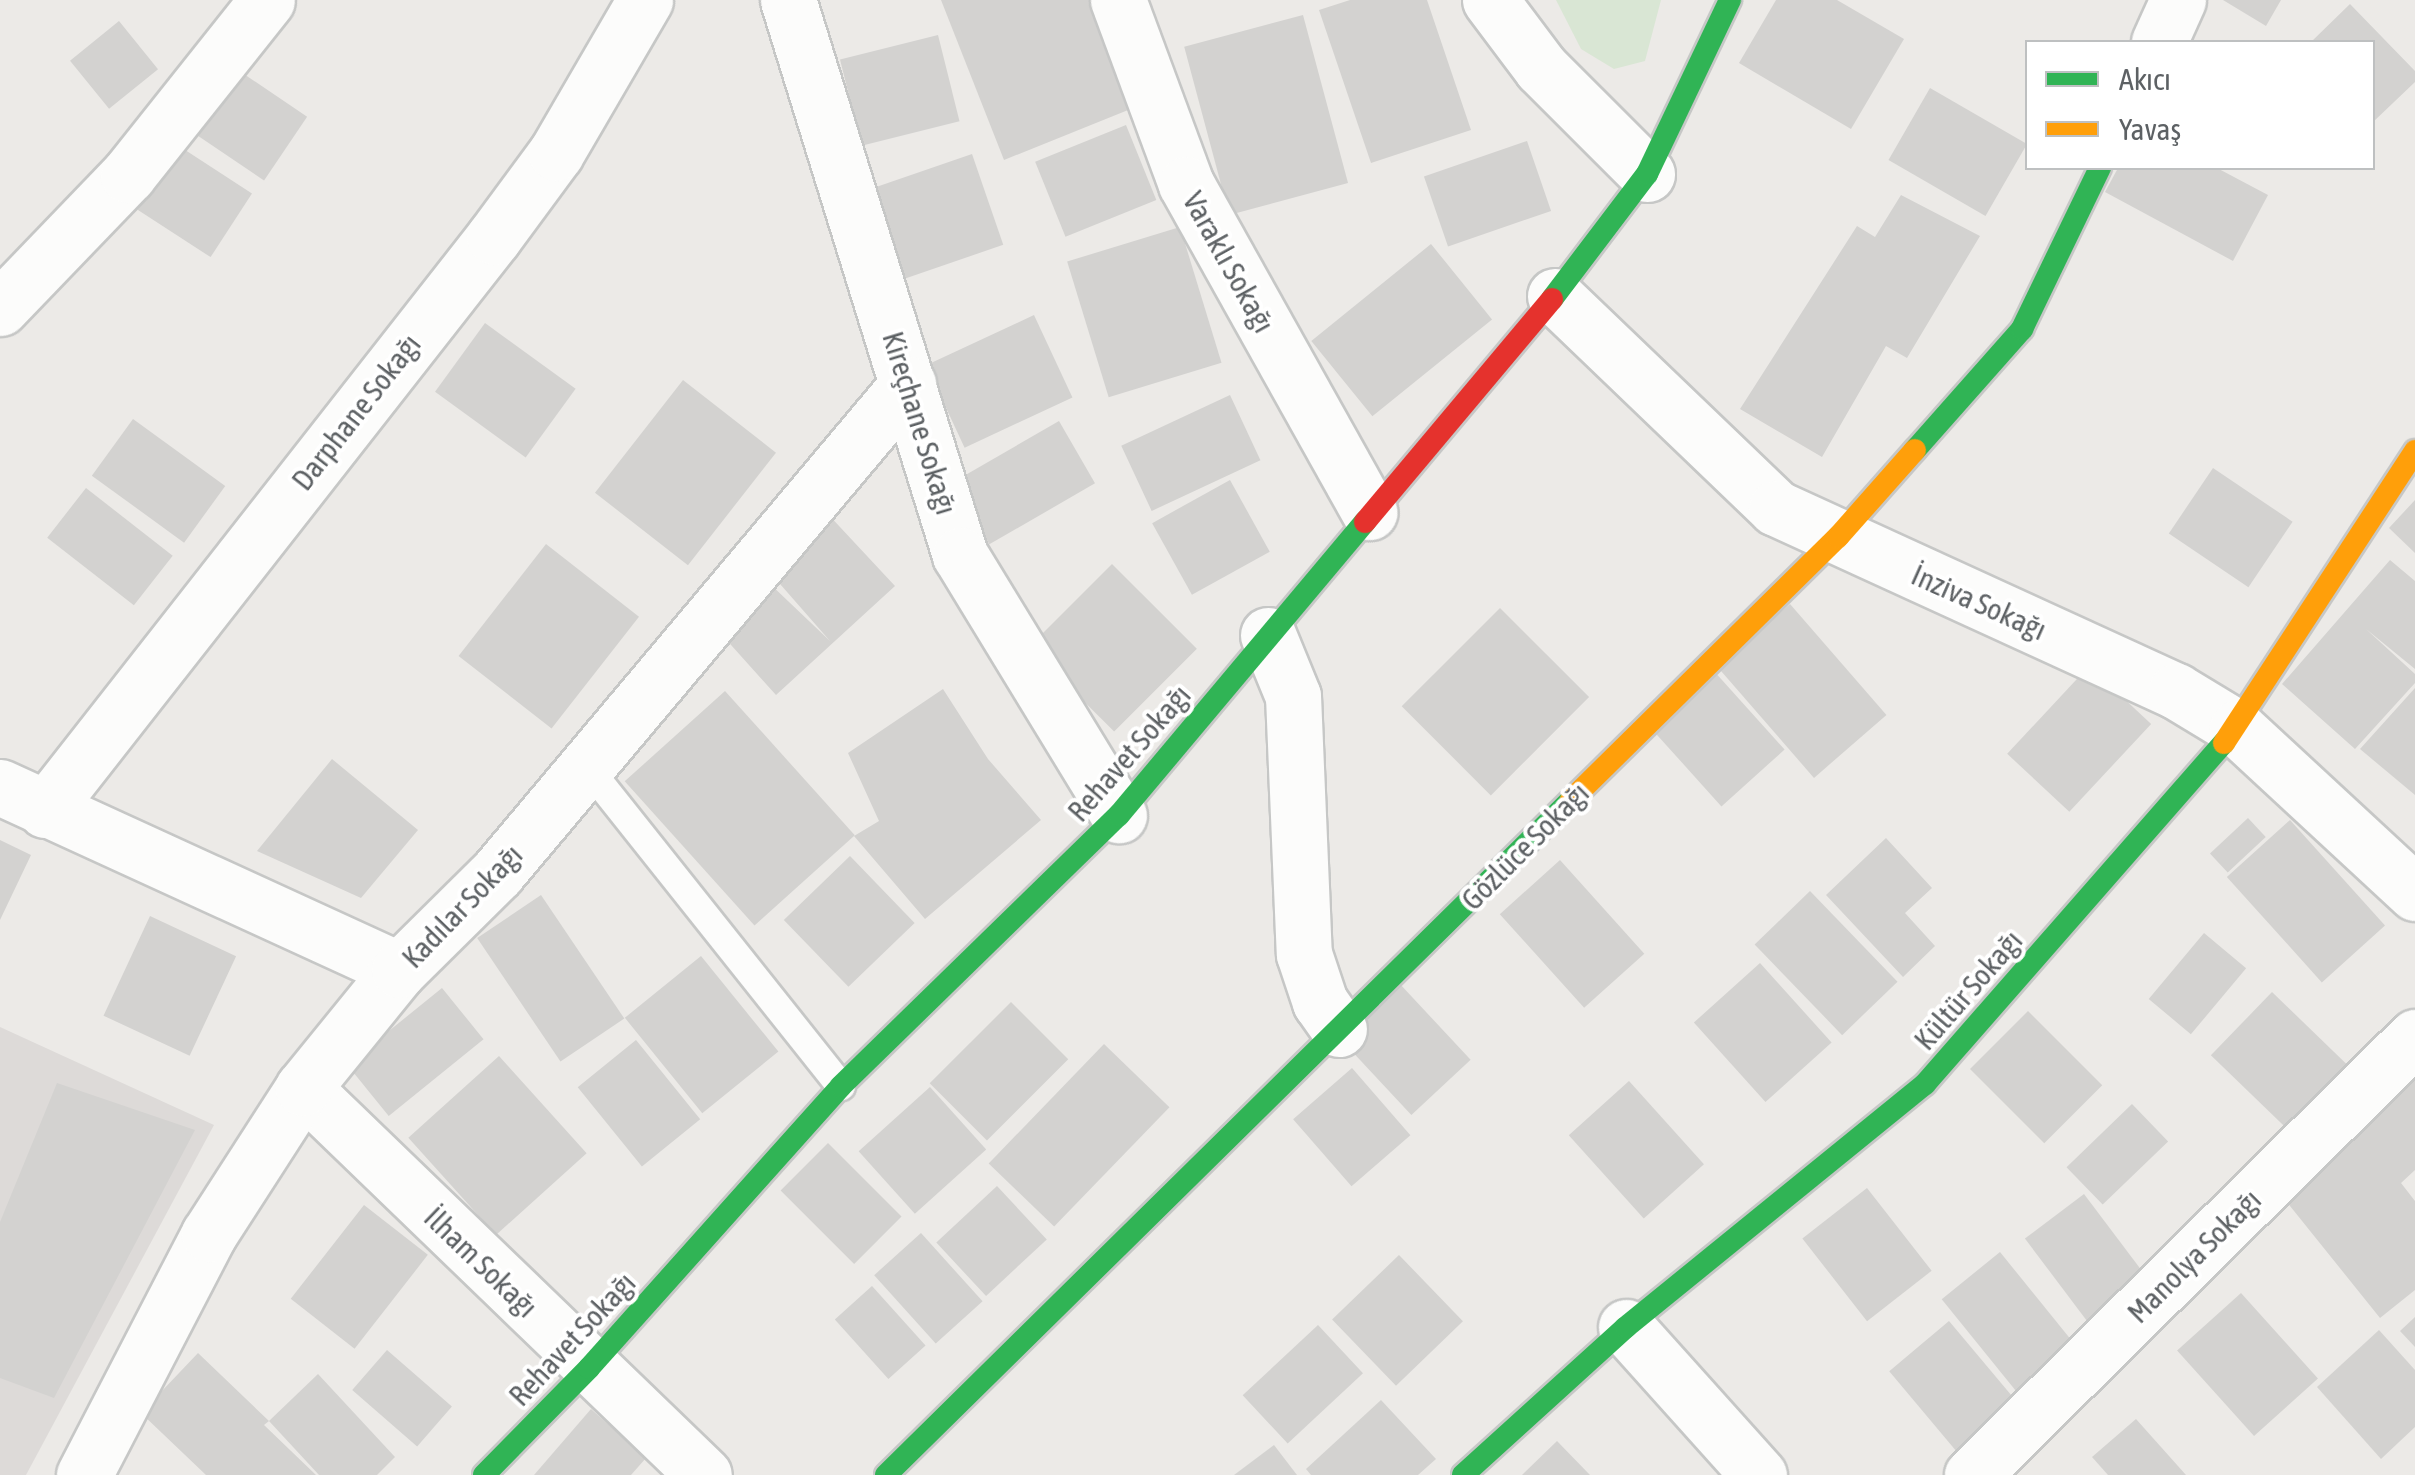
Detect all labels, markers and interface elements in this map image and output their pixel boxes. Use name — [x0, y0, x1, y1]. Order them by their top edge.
legend — [2025, 40, 2375, 170]
text: Akıcı — [2119, 62, 2171, 96]
text: Yavaş — [2119, 112, 2181, 146]
street label: Varaklı Sokağı — [1175, 185, 1283, 339]
street label: Darphane Sokağı — [284, 327, 428, 497]
street label: Kireçhane Sokağı — [875, 327, 965, 519]
street label: İnziva Sokağı — [1906, 556, 2052, 648]
street label: Rehavet Sokağı — [1060, 677, 1198, 829]
street label: Gözlüce Sokağı — [1454, 775, 1596, 917]
street label: Kadılar Sokağı — [394, 837, 530, 975]
street label: Kültür Sokağı — [1906, 923, 2030, 1057]
street label: Manolya Sokağı — [2120, 1182, 2268, 1330]
street label: İlham Sokağı — [417, 1199, 545, 1325]
street label: Rehavet Sokağı — [501, 1265, 643, 1413]

